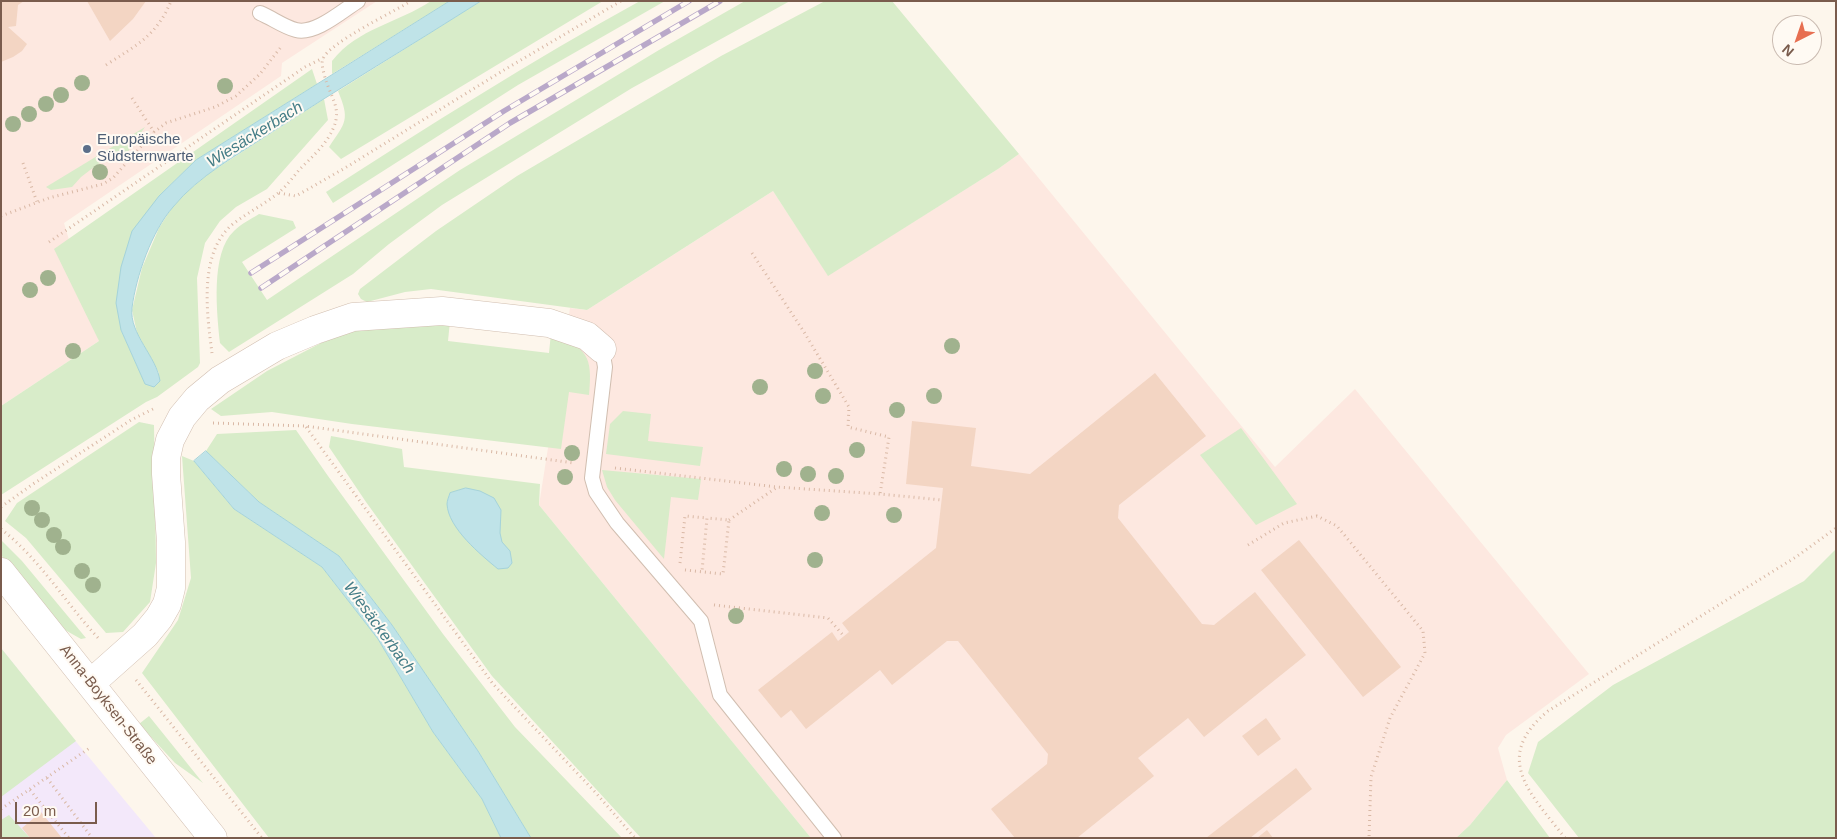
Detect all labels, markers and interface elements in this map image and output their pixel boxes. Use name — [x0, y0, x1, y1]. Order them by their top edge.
north arrow — [1772, 15, 1822, 65]
text: N — [1779, 41, 1797, 60]
water label: Wiesäckerbach — [204, 98, 306, 172]
place label: Europäische Südsternwarte — [97, 131, 194, 166]
marker: Europäische Südsternwarte — [81, 143, 93, 155]
water label: Wiesäckerbach — [339, 578, 419, 678]
street label: Anna-Boyksen-Straße — [55, 641, 161, 769]
scale bar — [18, 792, 100, 824]
text: 20 m — [23, 802, 56, 819]

